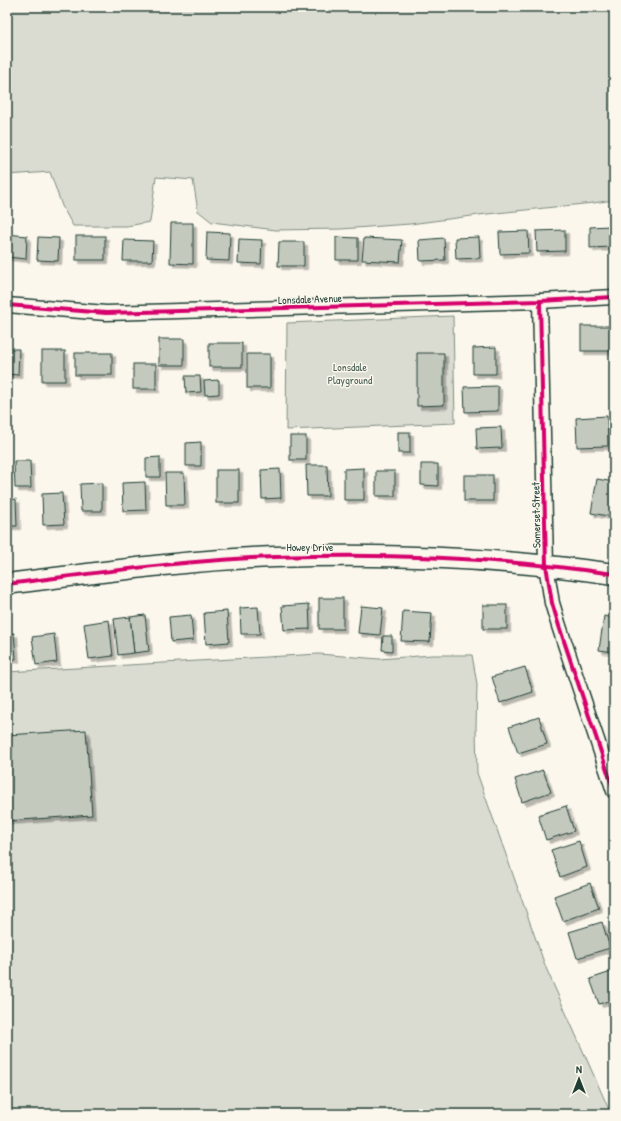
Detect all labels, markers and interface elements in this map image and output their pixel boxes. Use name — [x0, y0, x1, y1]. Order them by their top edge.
street label: Lonsdale Avenue — [278, 291, 343, 307]
park label: Lonsdale Playground — [328, 360, 373, 387]
street label: Somerset Street — [528, 482, 544, 548]
street label: Howey Drive — [287, 540, 334, 554]
north arrow — [559, 1059, 599, 1099]
text: N — [576, 1062, 582, 1076]

